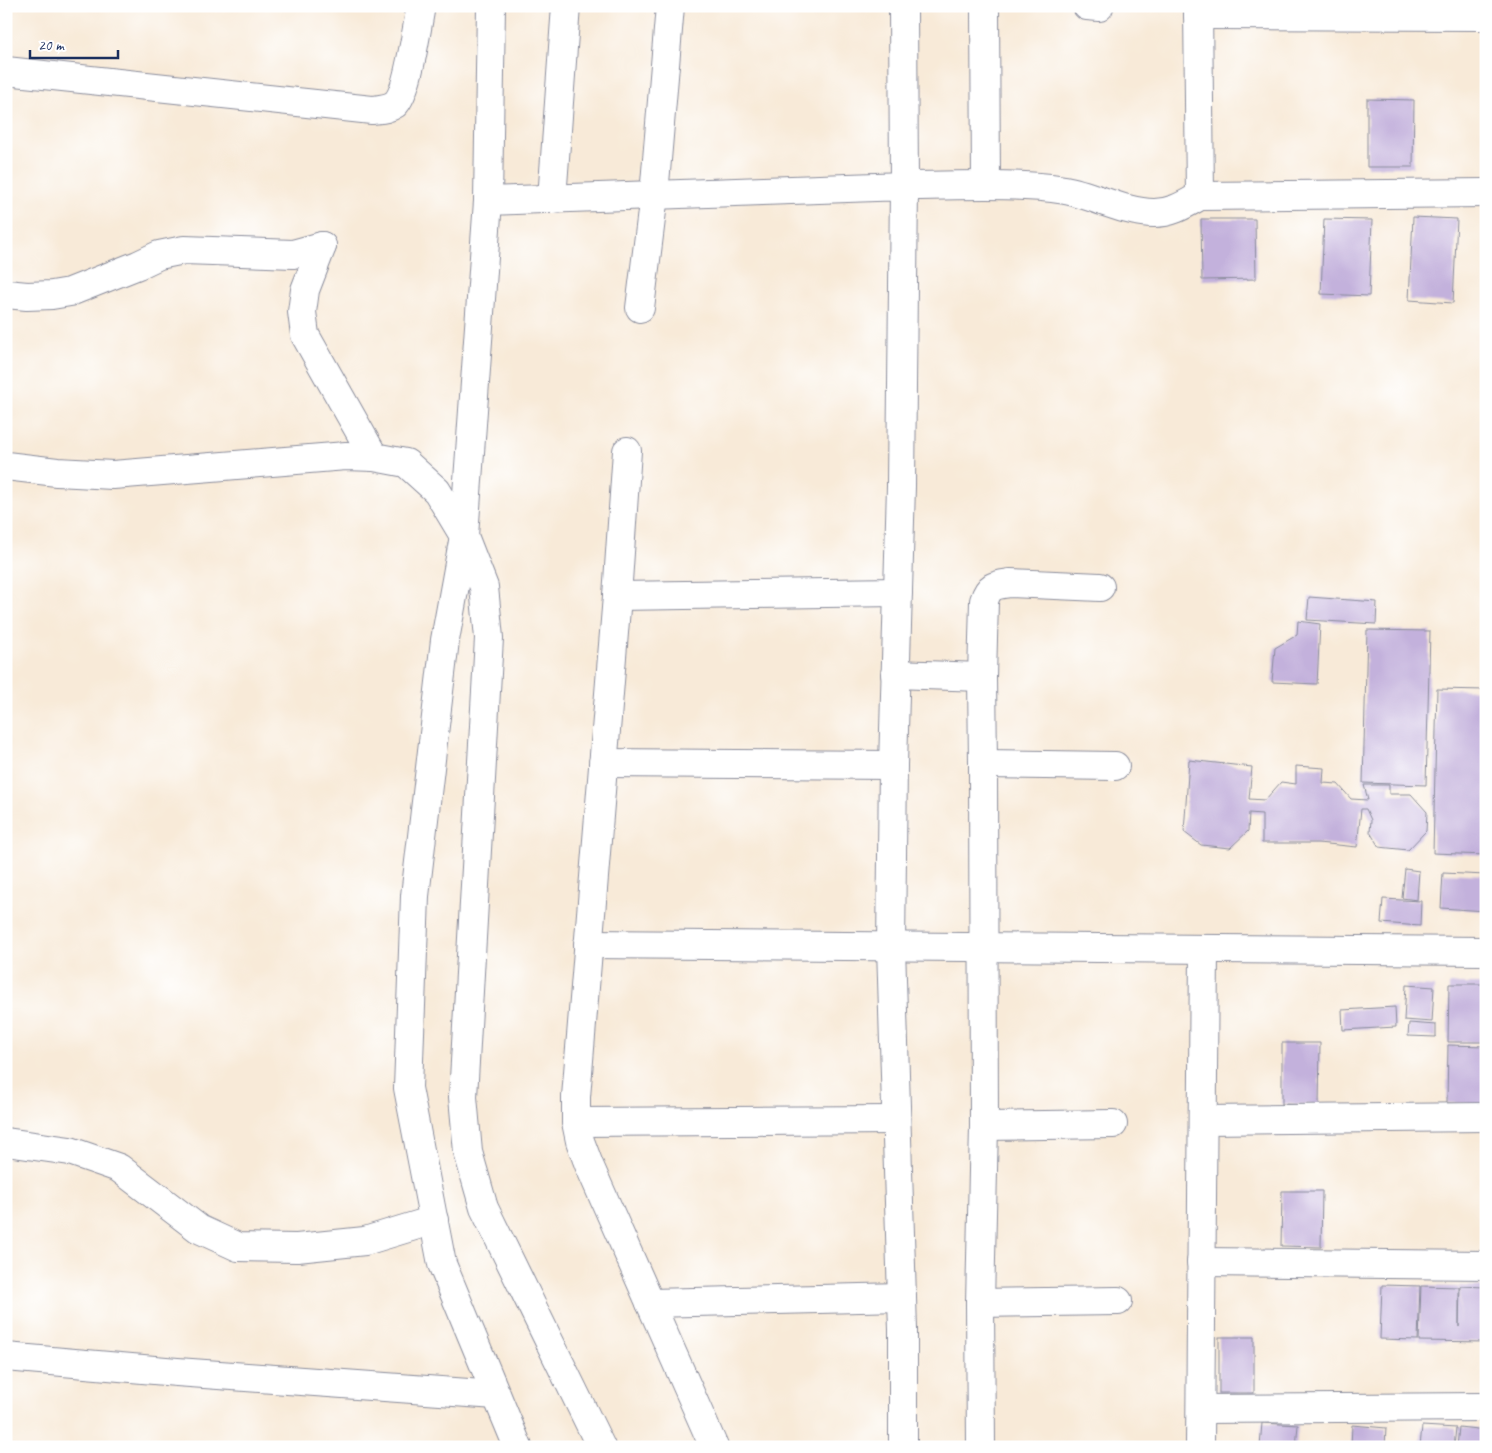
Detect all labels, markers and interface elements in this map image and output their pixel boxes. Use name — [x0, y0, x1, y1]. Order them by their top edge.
scale bar — [30, 28, 118, 60]
text: 20 m — [38, 36, 65, 55]

